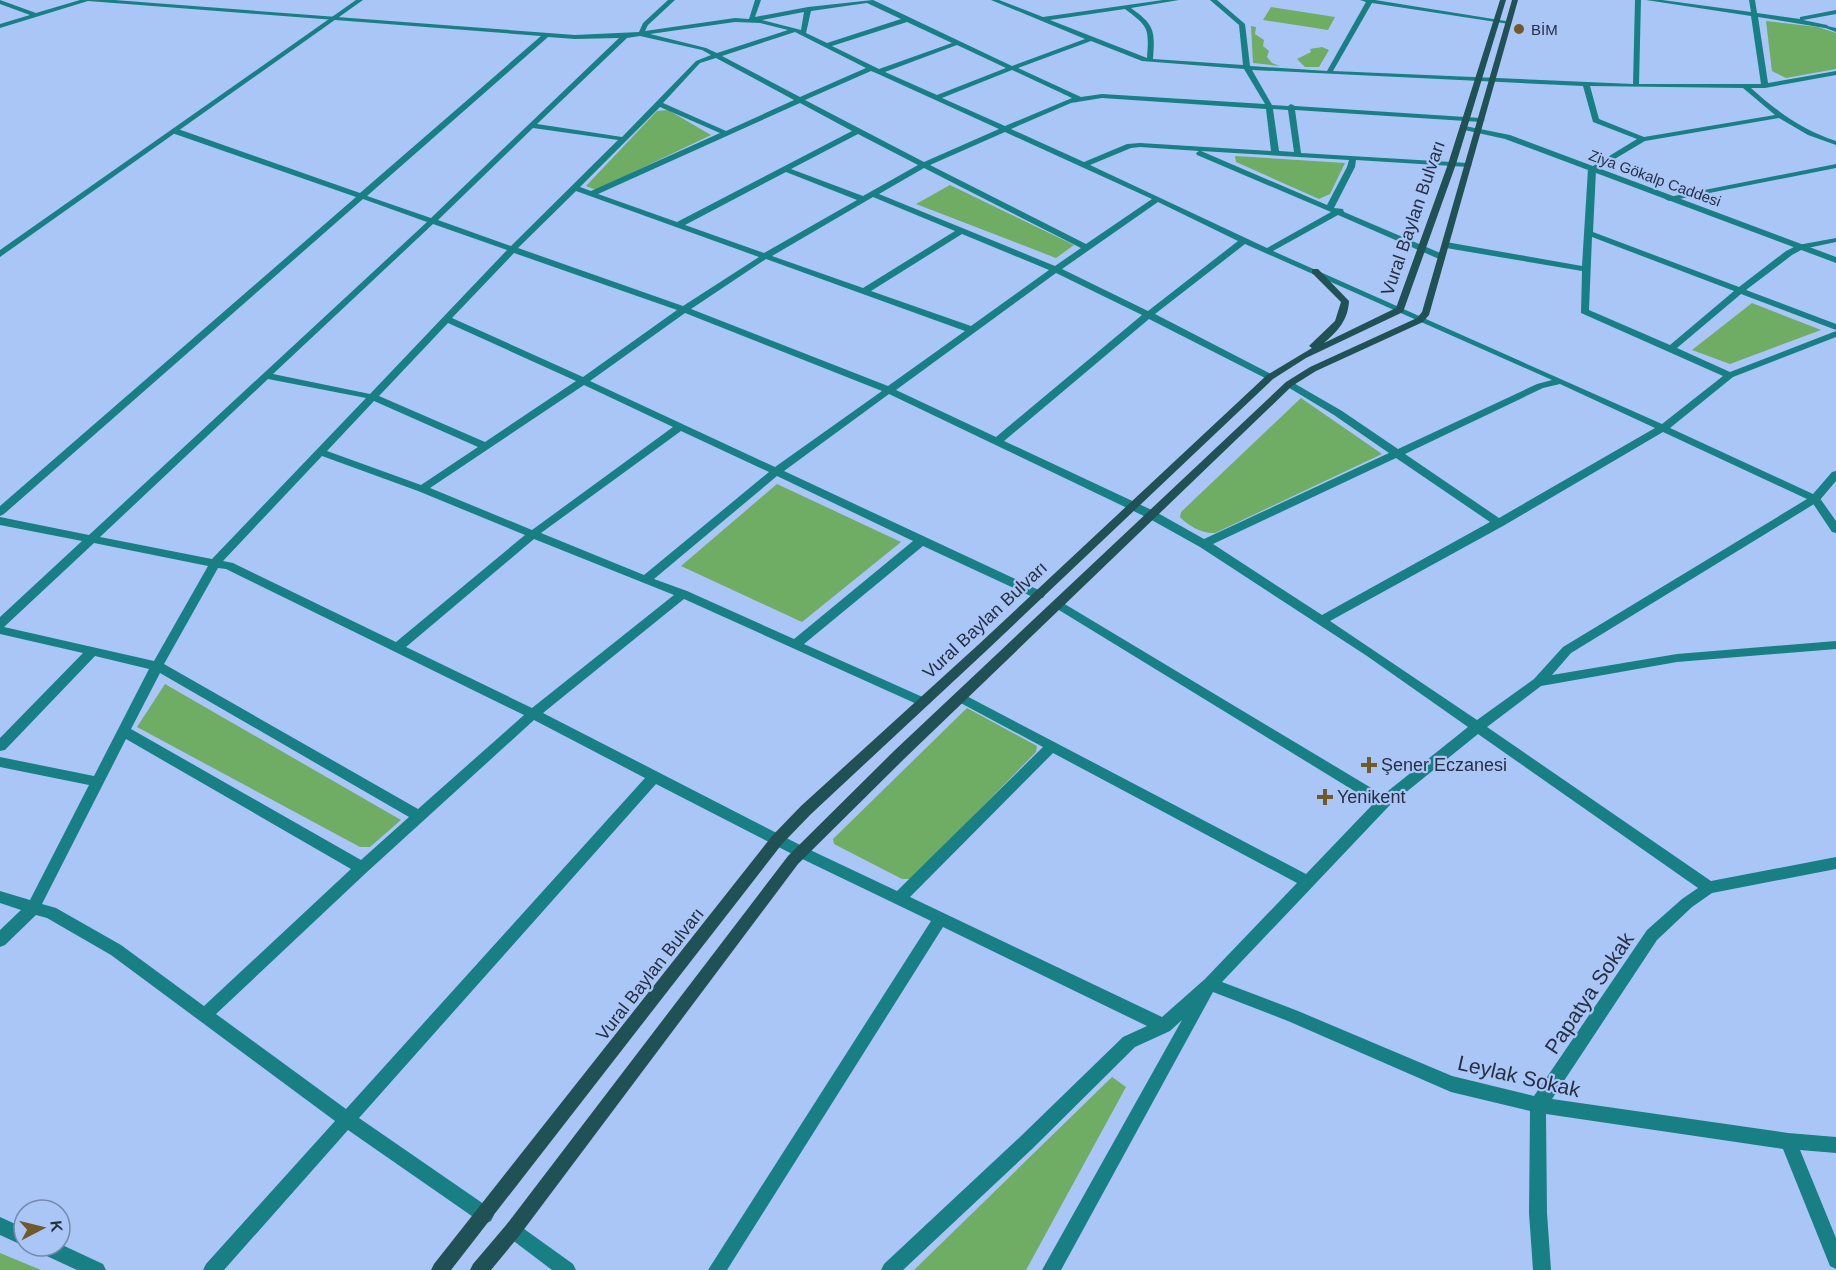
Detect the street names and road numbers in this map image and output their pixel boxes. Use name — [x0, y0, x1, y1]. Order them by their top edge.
street label: Vural Baylan Bulvarı — [1377, 138, 1449, 298]
street label: Ziya Gökalp Caddesi — [1587, 146, 1723, 210]
street label: Vural Baylan Bulvarı — [919, 557, 1051, 683]
street label: Vural Baylan Bulvarı — [592, 904, 708, 1044]
street label: Papatya Sokak — [1540, 928, 1638, 1058]
street label: Leylak Sokak — [1456, 1051, 1583, 1101]

